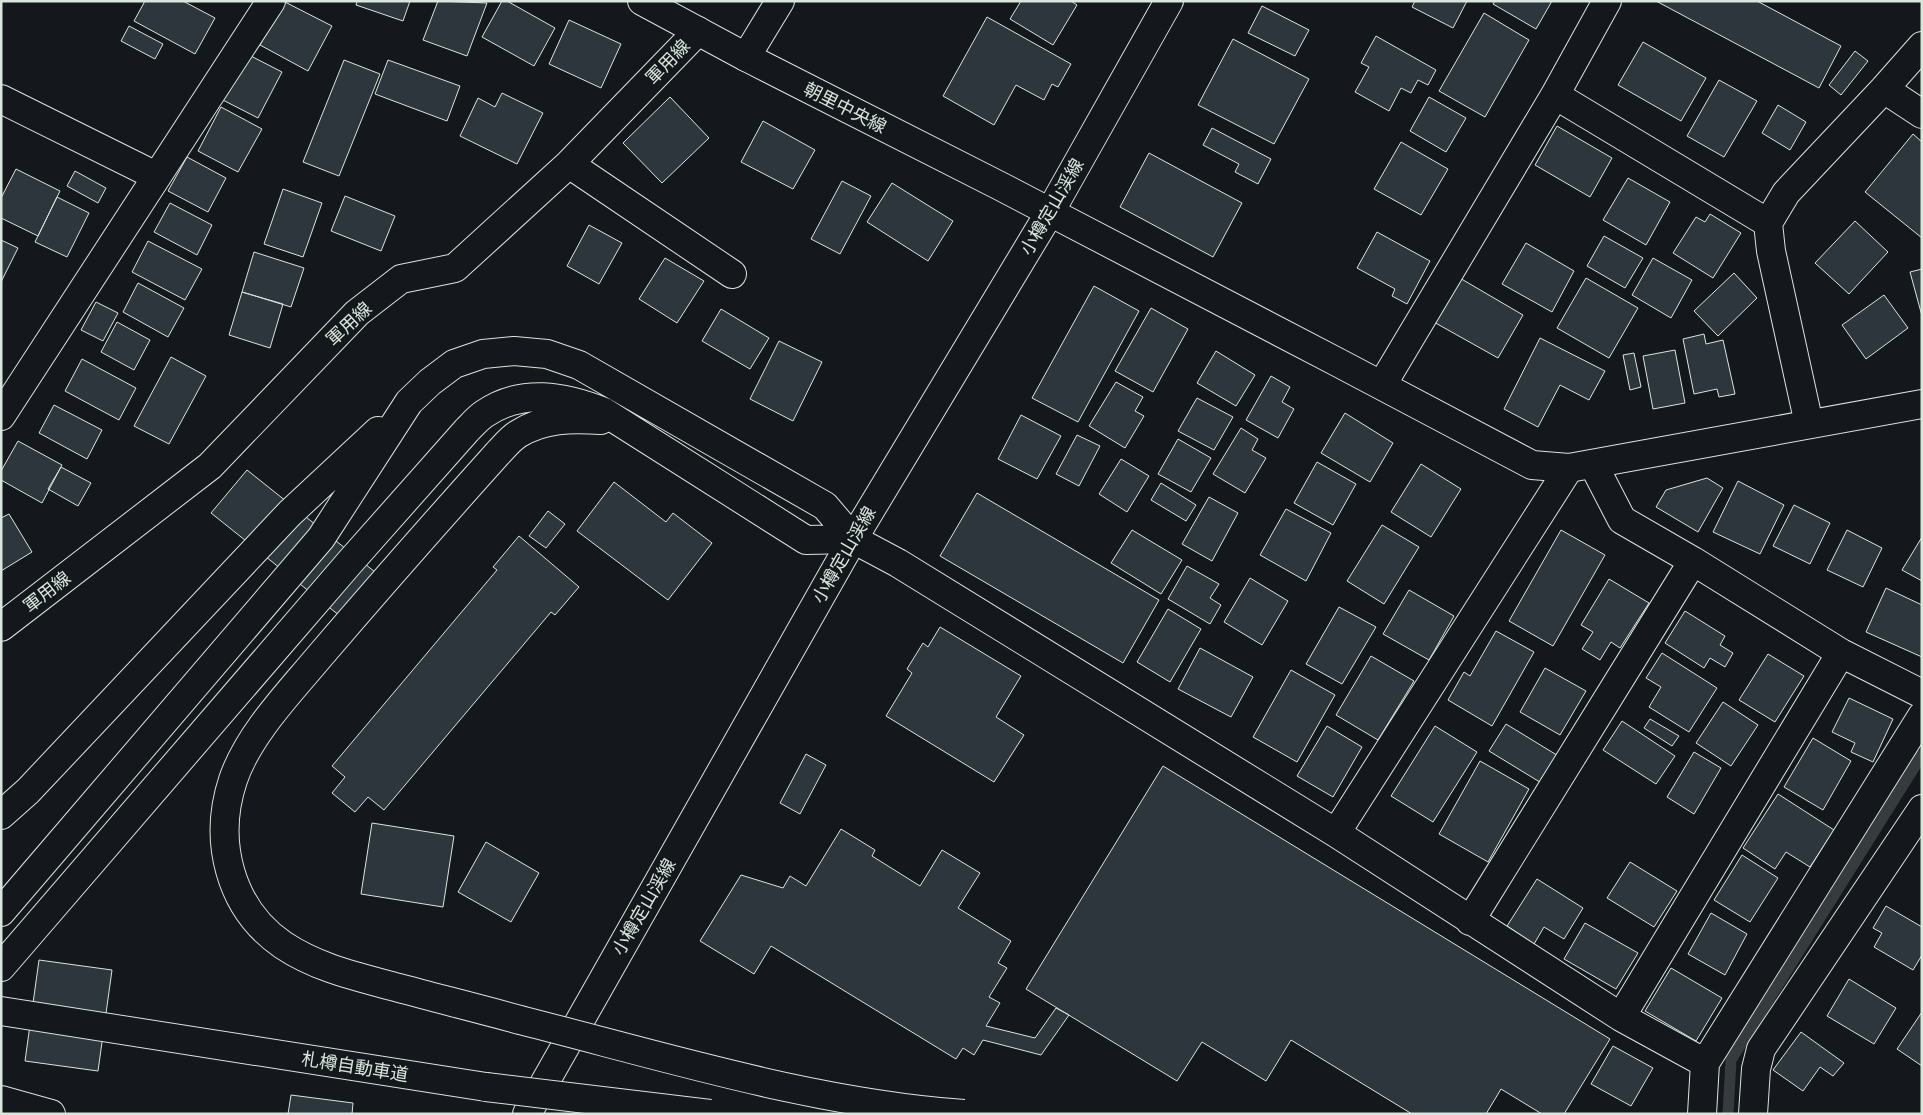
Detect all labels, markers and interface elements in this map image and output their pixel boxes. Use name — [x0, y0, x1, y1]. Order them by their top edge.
street label: 軍用線 — [642, 36, 694, 88]
street label: 朝里中央線 — [800, 79, 890, 137]
street label: 小樽定山渓線 — [1016, 155, 1088, 259]
street label: 軍用線 — [322, 298, 376, 350]
street label: 小樽定山渓線 — [808, 503, 880, 607]
street label: 軍用線 — [20, 567, 74, 617]
street label: 小樽定山渓線 — [608, 855, 680, 959]
street label: 札樽自動車道 — [300, 1049, 410, 1085]

